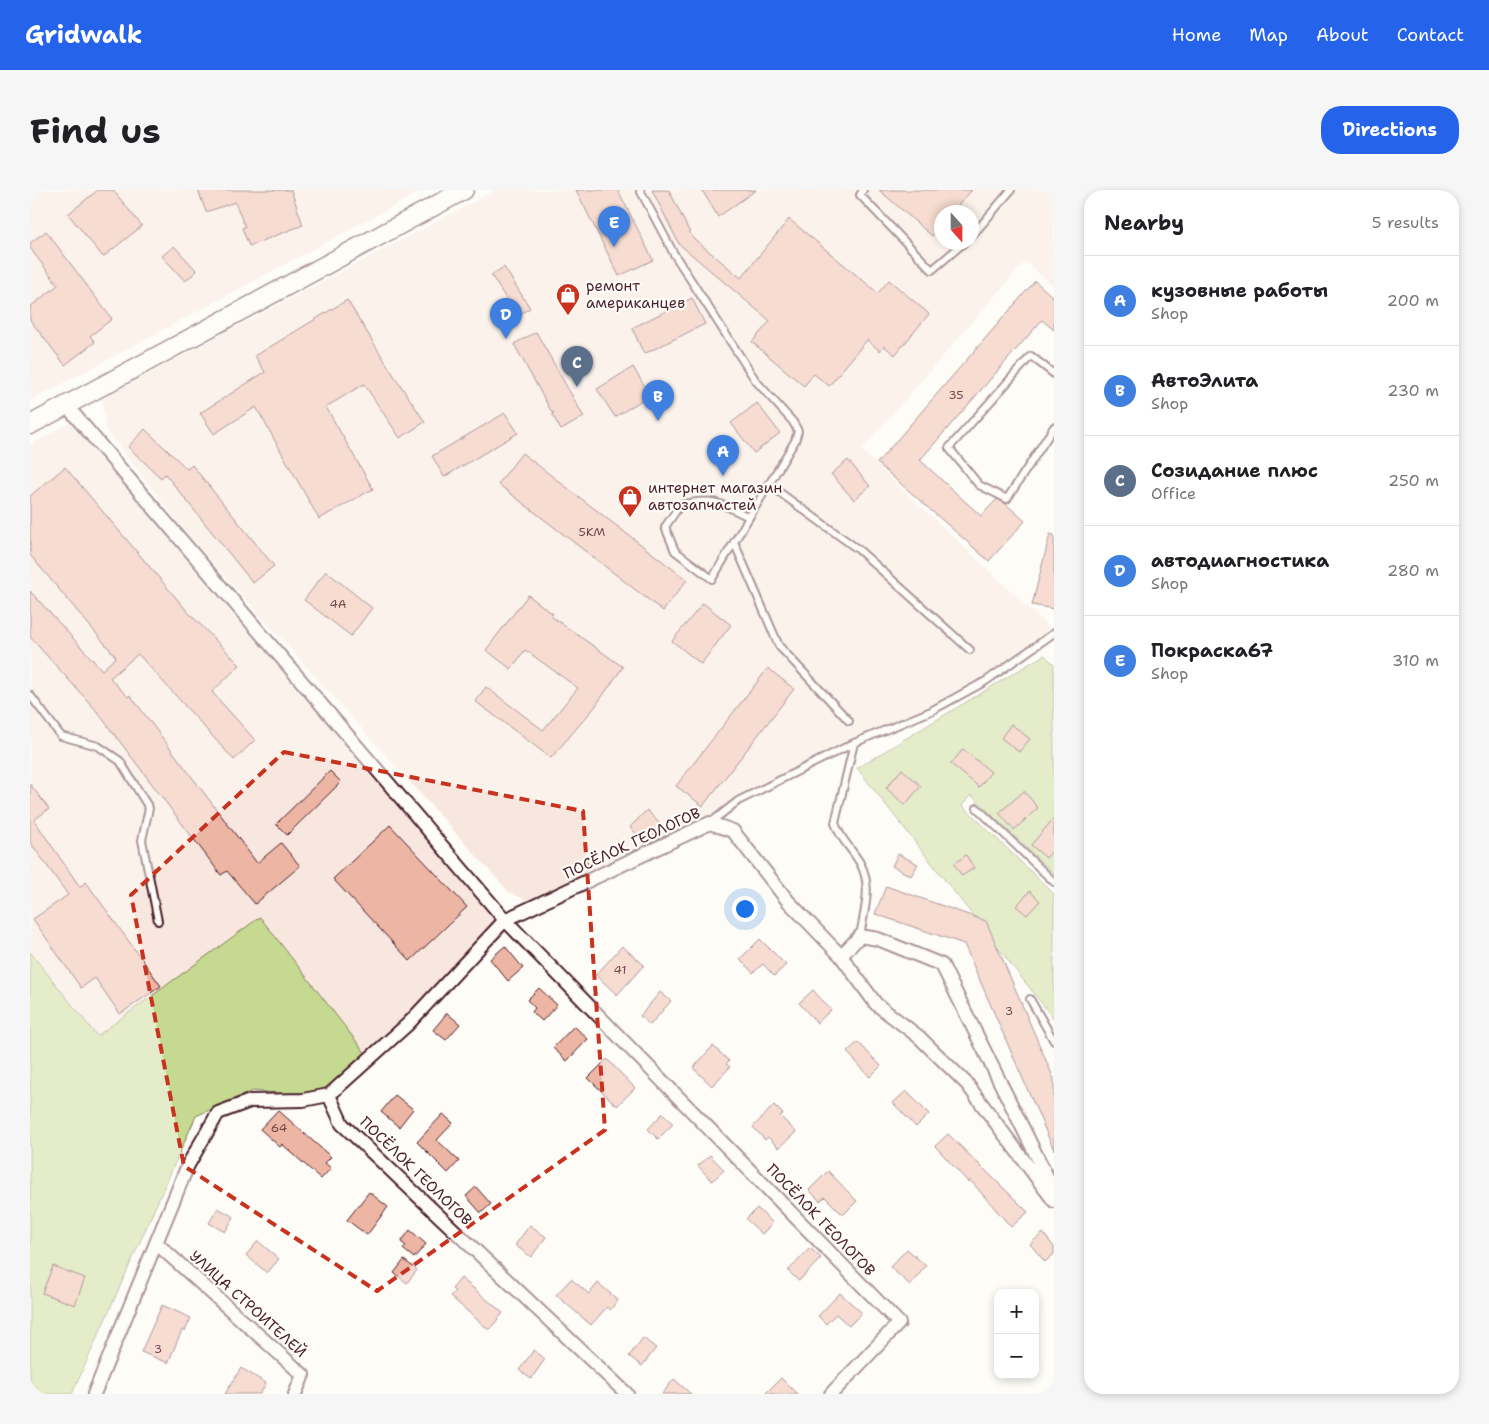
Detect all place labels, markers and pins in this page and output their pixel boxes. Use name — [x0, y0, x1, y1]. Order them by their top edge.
pin: E — [598, 206, 630, 247]
place label: ремонт американцев — [586, 276, 685, 313]
shop icon: ремонт американцев — [555, 282, 581, 316]
pin: D — [490, 298, 522, 339]
pin: C — [561, 346, 593, 387]
pin: B — [642, 380, 674, 421]
pin: A — [707, 435, 739, 476]
place label: интернет магазин автозапчастей — [648, 478, 782, 515]
shop icon: интернет магазин автозапчастей — [617, 484, 643, 518]

